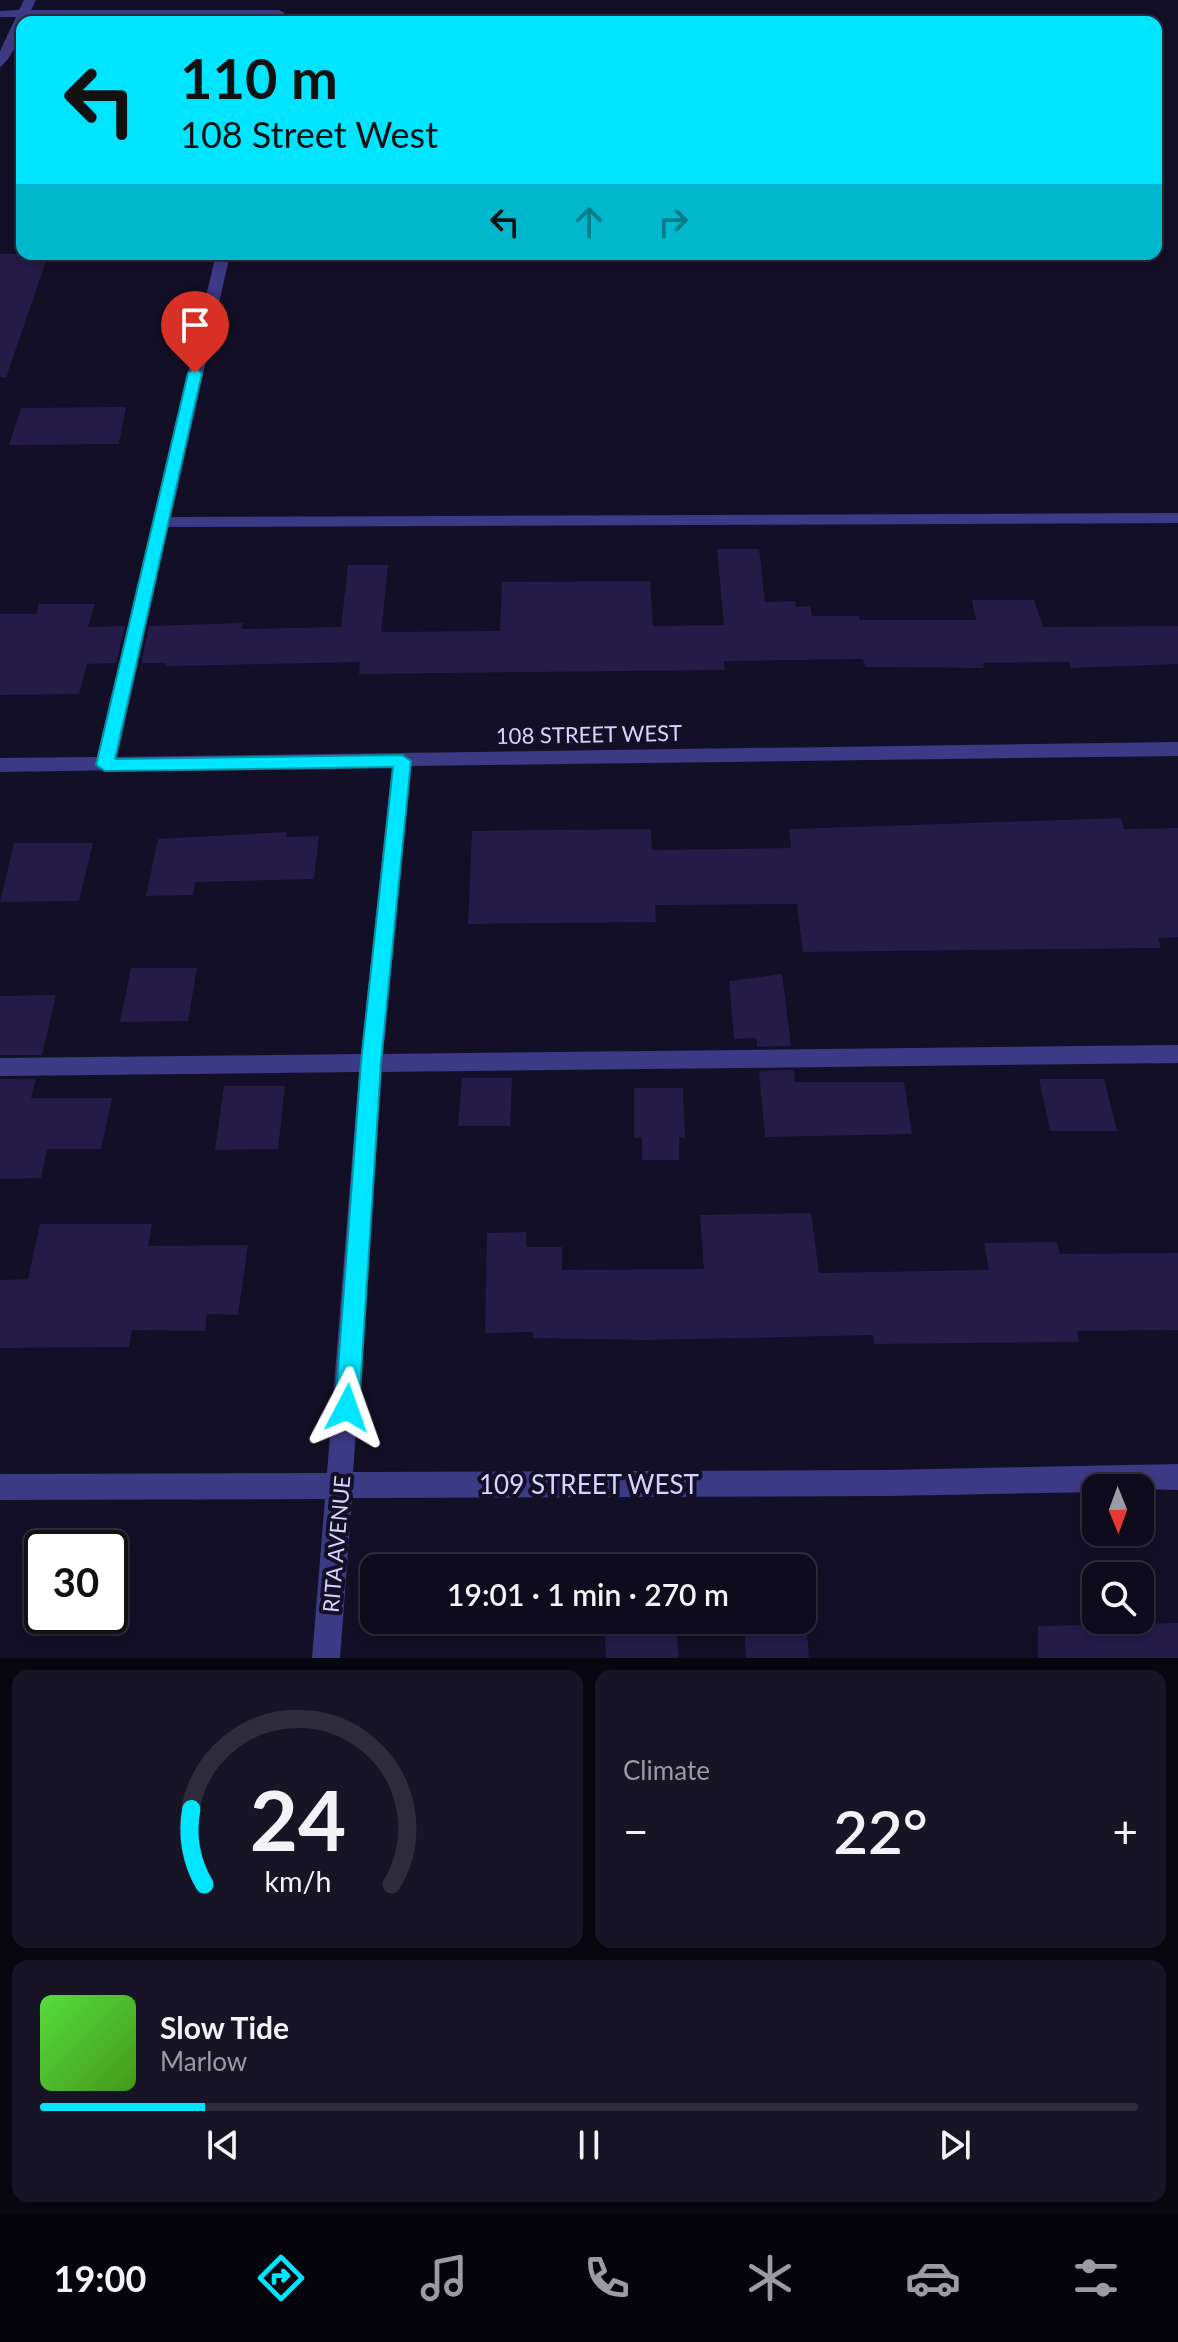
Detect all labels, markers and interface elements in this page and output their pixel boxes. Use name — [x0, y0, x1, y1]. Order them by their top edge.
text: 110 m — [180, 44, 338, 111]
icon: left — [48, 48, 152, 152]
text: 108 Street West — [180, 112, 438, 156]
icon: left — [483, 200, 527, 244]
icon: ahead — [567, 200, 611, 244]
icon: right — [651, 200, 695, 244]
pin — [161, 291, 229, 373]
icon: arrive — [173, 303, 217, 347]
street label: 108 STREET WEST — [496, 719, 682, 749]
position arrow — [305, 1366, 389, 1450]
street label: 109 STREET WEST — [479, 1468, 699, 1500]
street label: RITA AVENUE — [317, 1474, 355, 1614]
north arrow — [1082, 1474, 1154, 1546]
map controls — [1082, 1474, 1154, 1634]
speed limit sign: 30 — [24, 1530, 128, 1634]
button: search — [1082, 1562, 1154, 1634]
text: 19:01 · 1 min · 270 m — [447, 1576, 729, 1612]
text: Climate — [623, 1754, 710, 1786]
text: 24 — [249, 1769, 346, 1869]
text: 22° — [833, 1795, 928, 1867]
text: − — [623, 1805, 649, 1857]
text: + — [1112, 1805, 1138, 1857]
text: km/h — [264, 1864, 331, 1898]
text: Slow Tide — [160, 2009, 289, 2045]
text: Marlow — [160, 2045, 247, 2077]
icon: previous — [201, 2123, 245, 2167]
icon: pause — [567, 2123, 611, 2167]
icon: next — [933, 2123, 977, 2167]
icon: directions — [253, 2250, 309, 2306]
icon: music — [416, 2250, 472, 2306]
icon: phone — [579, 2250, 635, 2306]
icon: climate — [742, 2250, 798, 2306]
icon: car — [905, 2250, 961, 2306]
icon: filters — [1068, 2250, 1124, 2306]
text: 19:00 — [54, 2256, 146, 2300]

